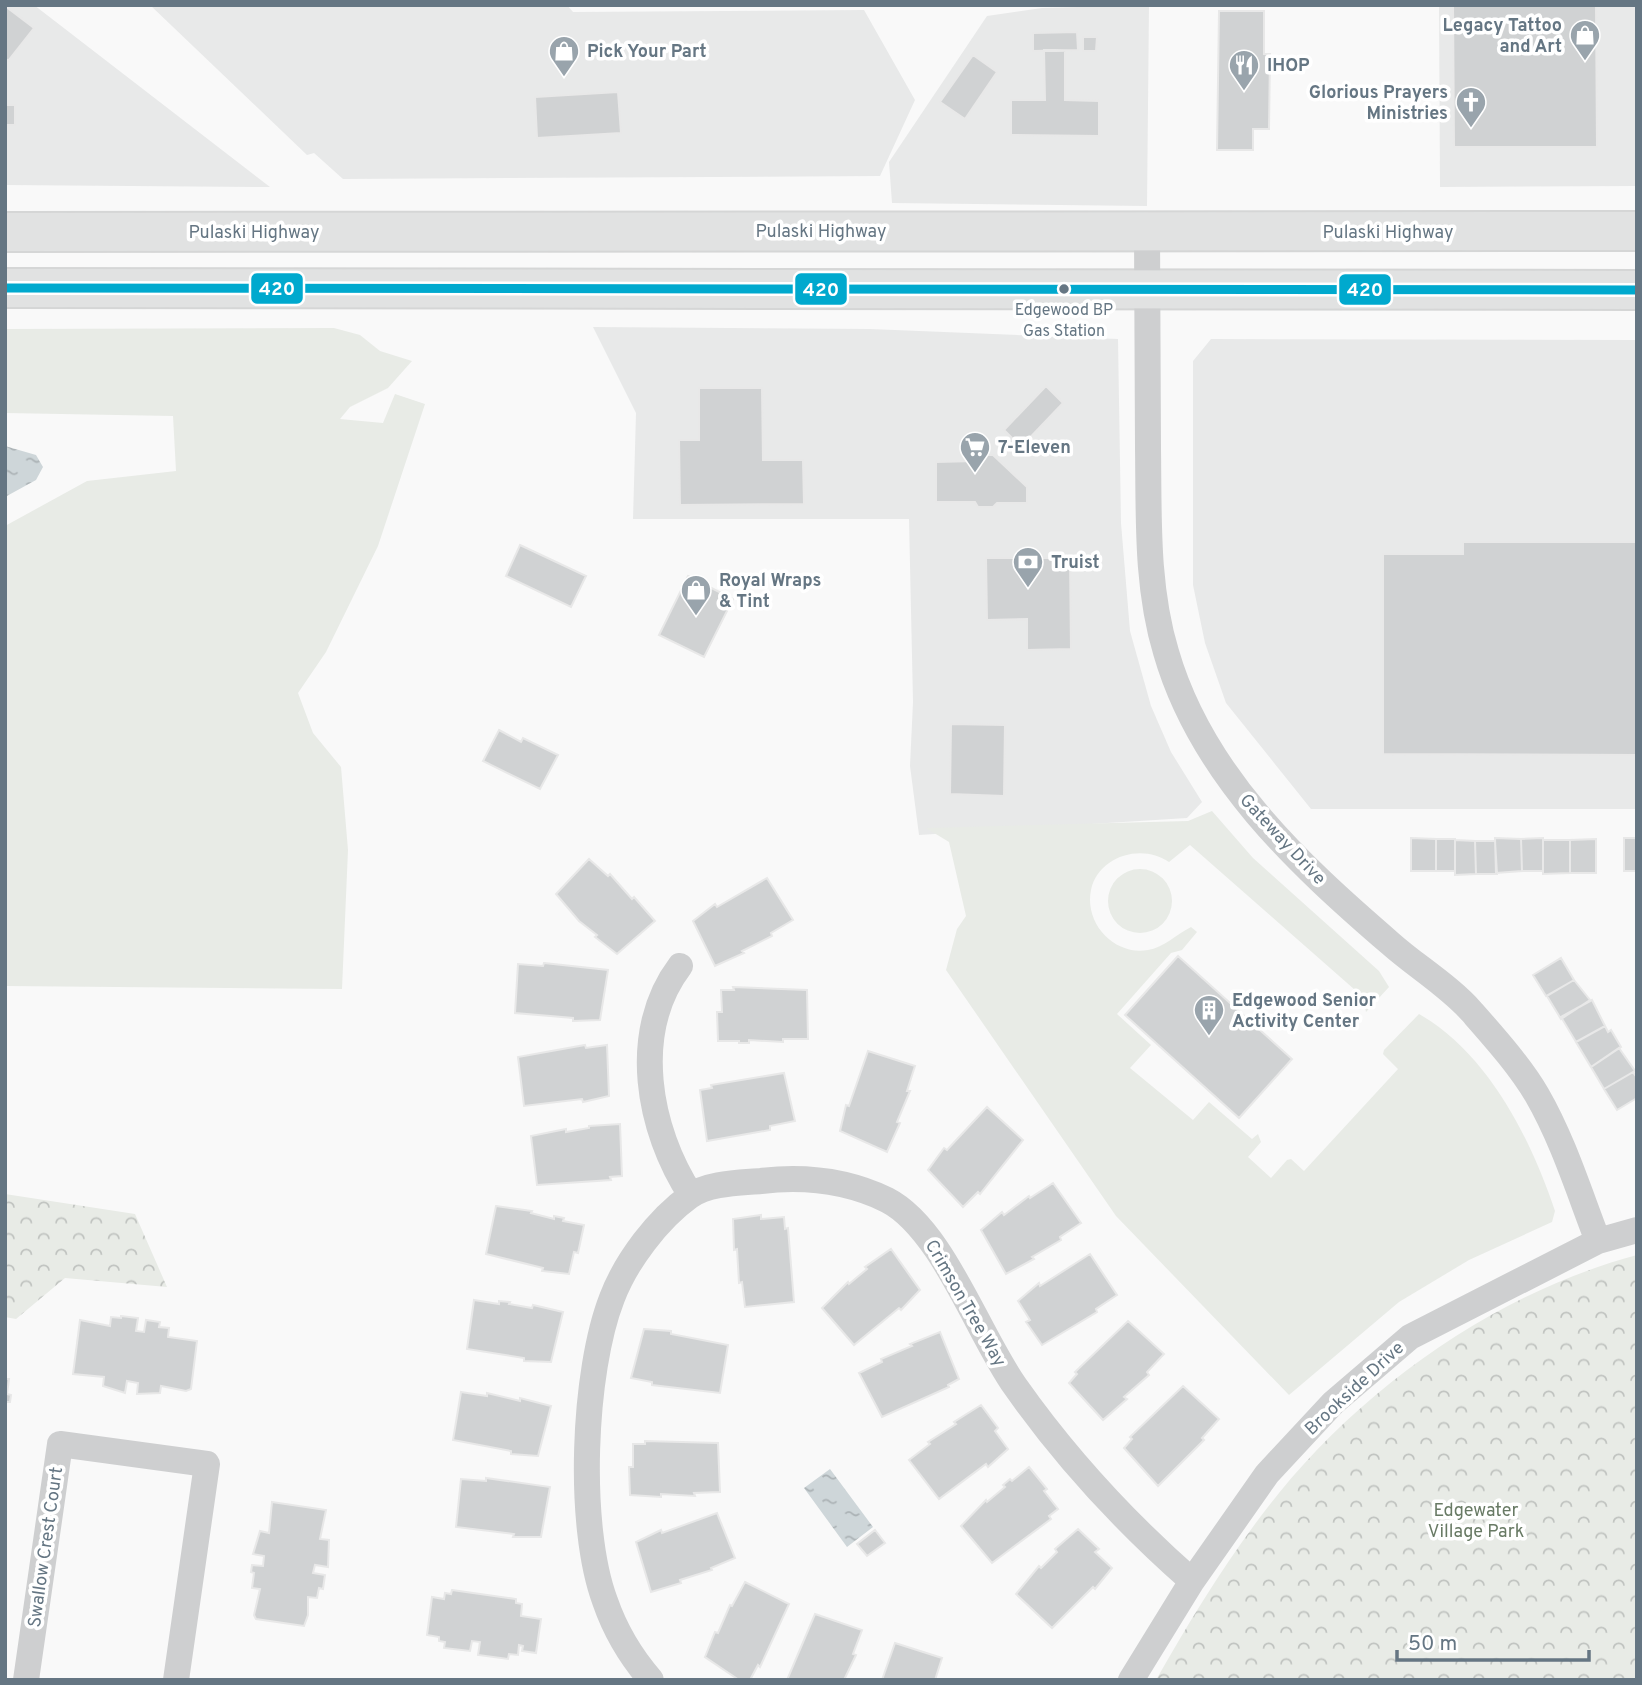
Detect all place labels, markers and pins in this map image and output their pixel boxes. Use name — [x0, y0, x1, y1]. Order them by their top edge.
place label: Legacy Tattoo and Art — [1442, 15, 1562, 59]
shop icon: Legacy Tattoo and Art — [1568, 18, 1602, 62]
shop icon: Pick Your Part — [547, 34, 581, 78]
place label: Pick Your Part — [587, 41, 707, 64]
restaurant icon: IHOP — [1227, 48, 1261, 92]
place label: IHOP — [1267, 55, 1310, 78]
place label: Glorious Prayers Ministries — [1309, 82, 1448, 126]
church icon: Glorious Prayers Ministries — [1454, 85, 1488, 129]
marker: Edgewood BP Gas Station — [1057, 282, 1071, 296]
place label: Edgewood BP Gas Station — [1015, 301, 1113, 342]
supermarket icon: 7-Eleven — [958, 430, 992, 474]
place label: 7-Eleven — [998, 437, 1071, 460]
bank icon: Truist — [1011, 545, 1045, 589]
place label: Truist — [1051, 552, 1100, 575]
place label: Royal Wraps & Tint — [719, 570, 821, 614]
shop icon: Royal Wraps & Tint — [679, 573, 713, 617]
place label: Edgewood Senior Activity Center — [1232, 990, 1377, 1034]
building icon: Edgewood Senior Activity Center — [1192, 993, 1226, 1037]

